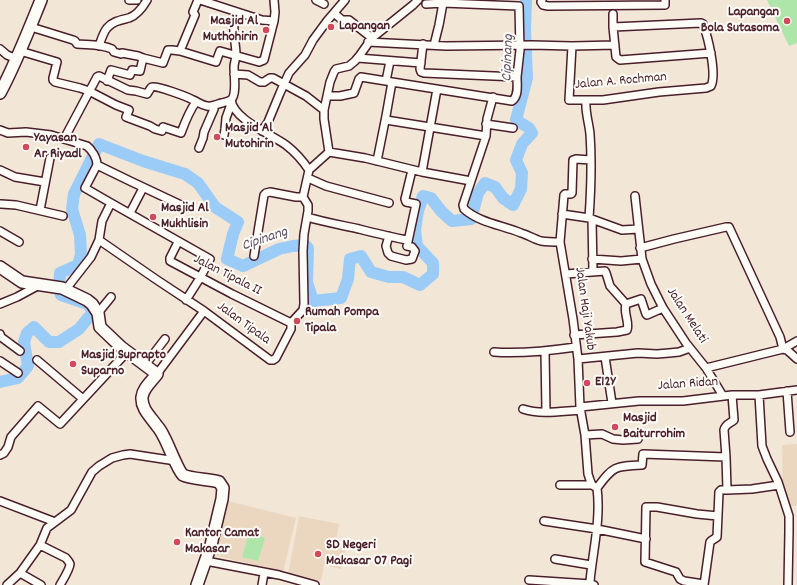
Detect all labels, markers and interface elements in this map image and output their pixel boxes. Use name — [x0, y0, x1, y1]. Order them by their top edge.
place label: Lapangan Bola Sutasoma — [701, 5, 779, 38]
place label: Masjid Al Muthohirin — [203, 14, 258, 46]
marker: Lapangan Bola Sutasoma — [782, 16, 792, 26]
place label: Lapangan — [339, 19, 390, 35]
marker: Lapangan — [326, 22, 336, 32]
marker: Masjid Al Muthohirin — [261, 25, 271, 35]
water label: Cipinang — [499, 34, 519, 82]
street label: Jalan A. Rochman — [574, 70, 668, 94]
place label: Masjid Al Mutohirin — [225, 121, 274, 154]
place label: Yayasan Ar Riyadl — [34, 131, 82, 164]
marker: Masjid Al Mutohirin — [212, 132, 222, 142]
marker: Yayasan Ar Riyadl — [21, 142, 31, 152]
place label: Masjid Al Mukhlisin — [161, 201, 209, 234]
marker: Masjid Al Mukhlisin — [148, 212, 158, 222]
water label: Cipinang — [240, 224, 290, 256]
street label: Jalan Tipala II — [190, 252, 264, 300]
street label: Jalan Haji Yakub — [570, 266, 598, 352]
street label: Jalan Melati — [662, 285, 710, 347]
street label: Jalan Tipala — [213, 299, 273, 349]
place label: Rumah Pompa Tipala — [305, 305, 379, 338]
marker: Rumah Pompa Tipala — [292, 316, 302, 326]
place label: Masjid Suprapto Suparno — [81, 348, 166, 380]
marker: Masjid Suprapto Suparno — [68, 359, 78, 369]
place label: E12Y — [595, 375, 616, 391]
street label: Jalan Ridan — [657, 375, 719, 395]
marker: E12Y — [582, 378, 592, 388]
place label: Masjid Baiturrohim — [623, 411, 685, 444]
marker: Masjid Baiturrohim — [610, 422, 620, 432]
place label: Kantor Camat Makasar — [185, 526, 259, 558]
marker: Kantor Camat Makasar — [172, 537, 182, 547]
place label: SD Negeri Makasar 07 Pagi — [326, 538, 412, 570]
marker: SD Negeri Makasar 07 Pagi — [313, 549, 323, 559]

